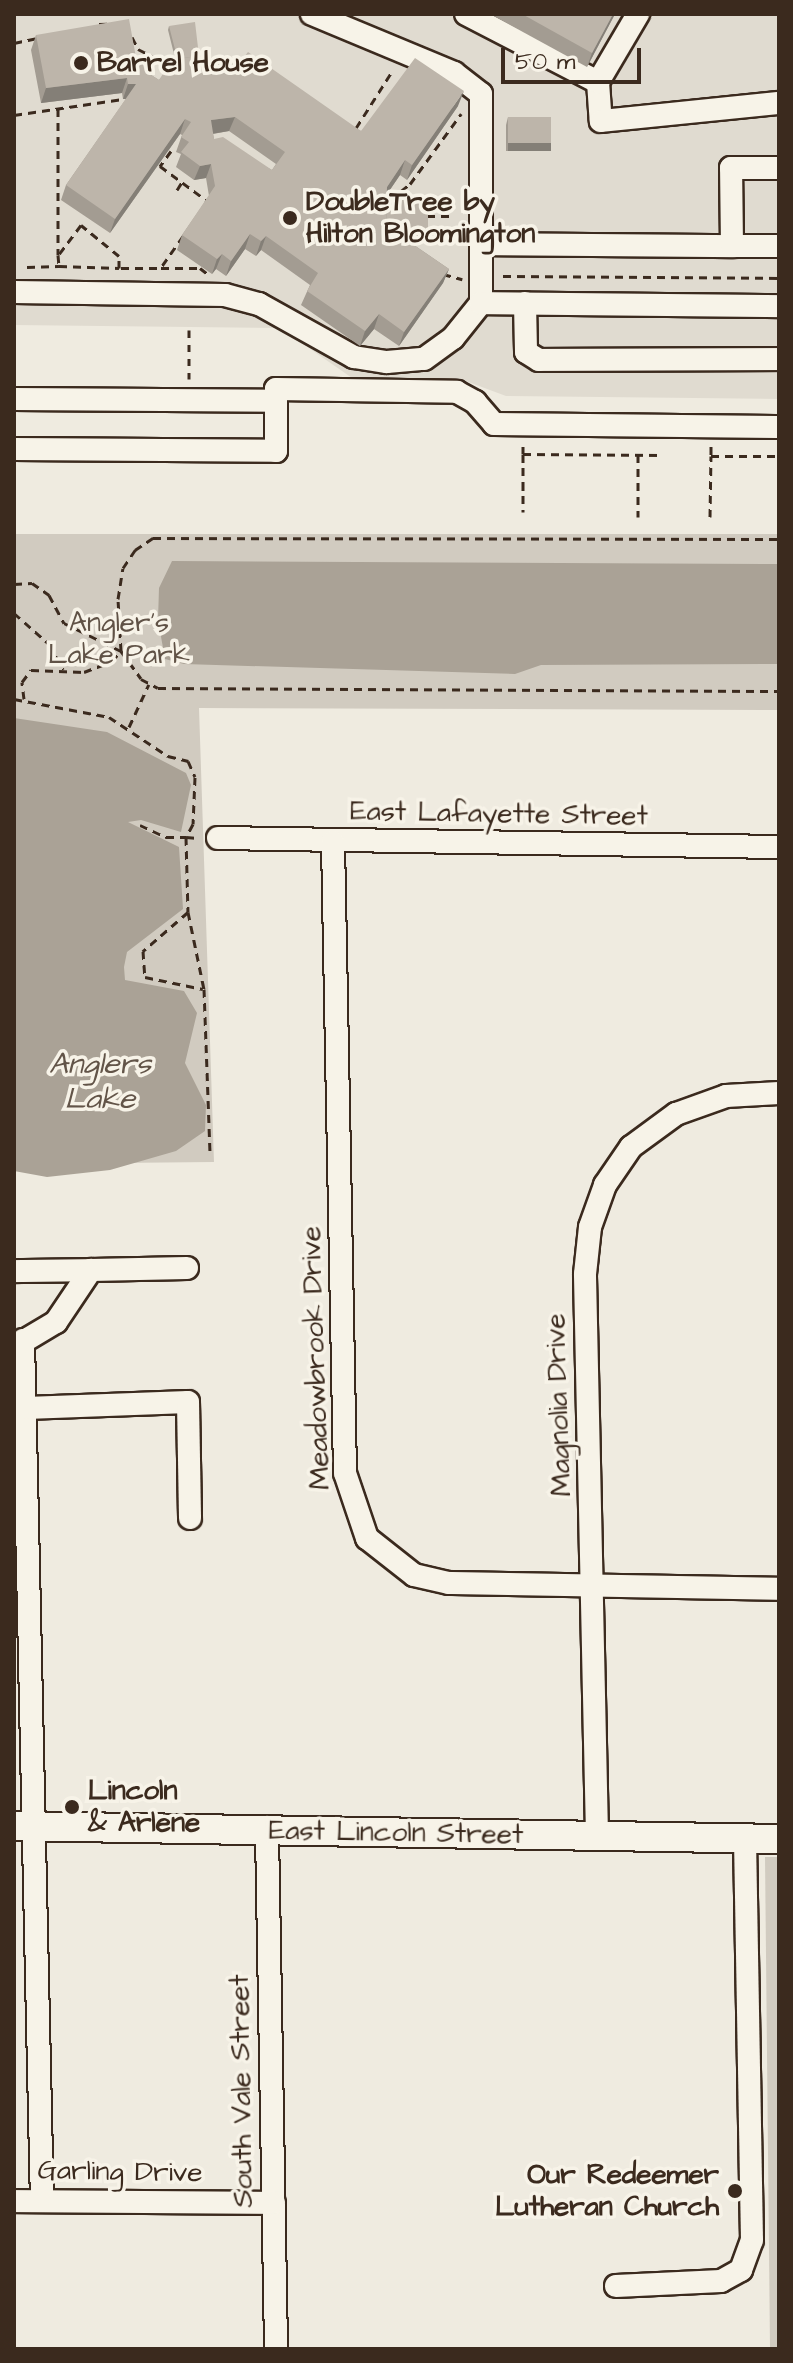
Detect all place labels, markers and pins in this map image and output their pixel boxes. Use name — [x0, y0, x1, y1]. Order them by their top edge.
place label: Barrel House — [97, 46, 269, 80]
marker: Barrel House — [72, 54, 90, 72]
place label: DoubleTree by Hilton Bloomington — [306, 185, 535, 251]
marker: DoubleTree by Hilton Bloomington — [281, 209, 299, 227]
place label: Lincoln & Arlene — [88, 1774, 200, 1840]
marker: Lincoln & Arlene — [63, 1798, 81, 1816]
place label: Our Redeemer Lutheran Church — [495, 2158, 719, 2224]
marker: Our Redeemer Lutheran Church — [726, 2182, 744, 2200]

